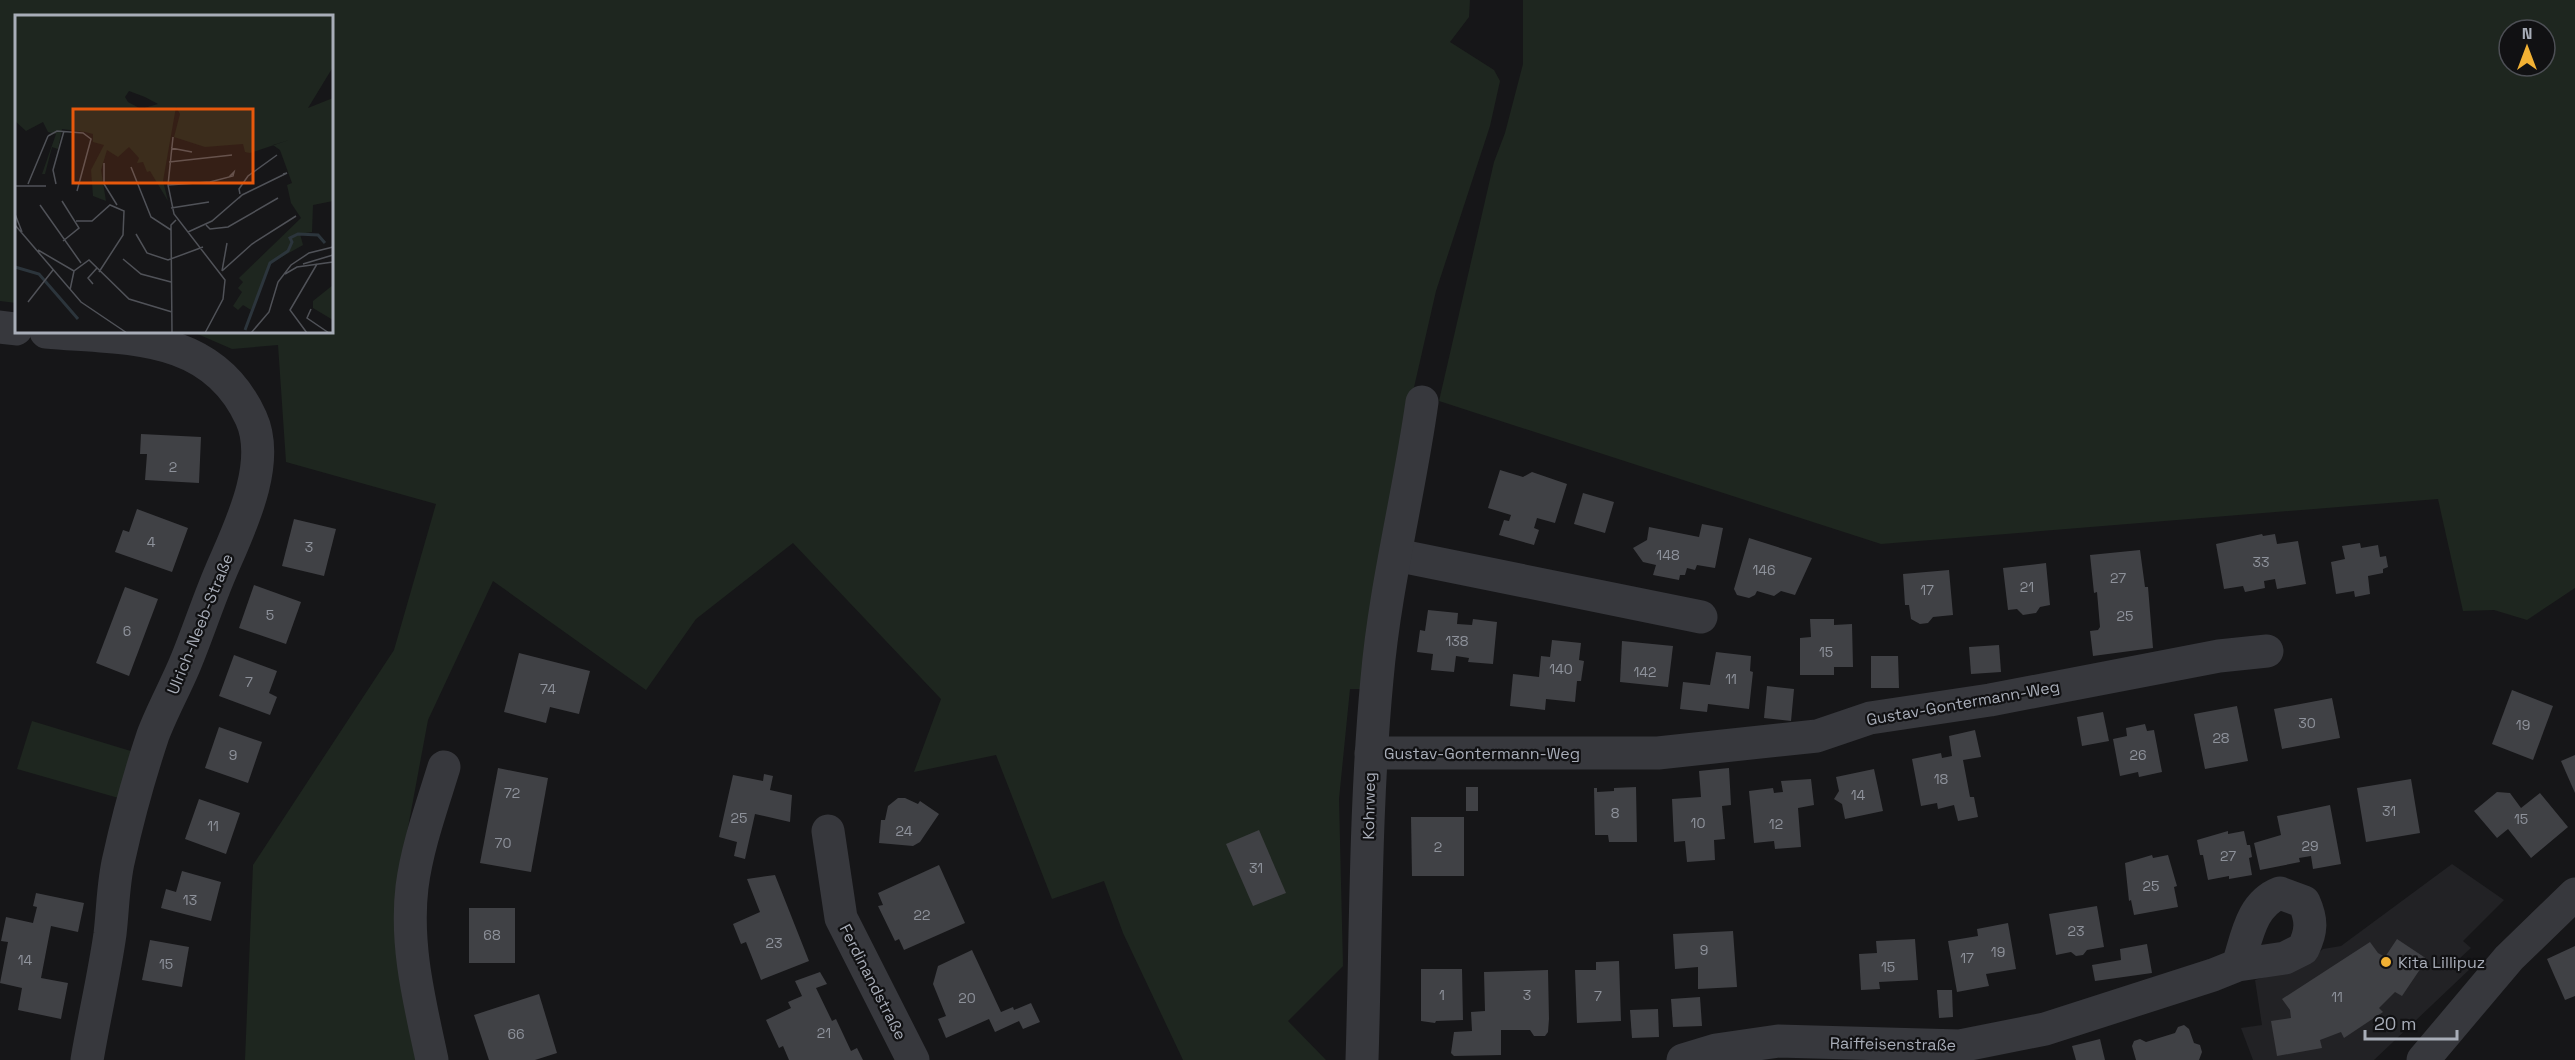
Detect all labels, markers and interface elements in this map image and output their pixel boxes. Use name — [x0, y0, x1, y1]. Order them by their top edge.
inset map — [15, 15, 333, 333]
north arrow — [2497, 18, 2557, 78]
text: N — [2522, 23, 2532, 44]
house number: 2 — [169, 458, 177, 476]
house number: 4 — [147, 533, 156, 551]
house number: 3 — [305, 538, 313, 556]
house number: 148 — [1656, 546, 1680, 564]
street label: Ulrich-Neeb-Straße — [162, 551, 238, 697]
house number: 33 — [2253, 553, 2269, 571]
house number: 146 — [1752, 561, 1776, 579]
house number: 27 — [2110, 569, 2126, 587]
house number: 21 — [2020, 578, 2034, 596]
house number: 17 — [1920, 581, 1934, 599]
house number: 5 — [266, 606, 274, 624]
house number: 25 — [2117, 607, 2133, 625]
house number: 6 — [123, 622, 131, 640]
house number: 138 — [1445, 632, 1469, 650]
house number: 15 — [1819, 643, 1833, 661]
house number: 140 — [1549, 660, 1573, 678]
house number: 142 — [1633, 663, 1657, 681]
house number: 11 — [1725, 670, 1737, 688]
house number: 7 — [245, 673, 253, 691]
street label: Gustav-Gontermann-Weg — [1865, 676, 2061, 730]
house number: 74 — [540, 680, 556, 698]
house number: 30 — [2298, 714, 2316, 732]
house number: 19 — [2516, 716, 2530, 734]
house number: 28 — [2212, 729, 2230, 747]
street label: Gustav-Gontermann-Weg — [1384, 743, 1580, 764]
house number: 9 — [229, 746, 237, 764]
house number: 26 — [2129, 746, 2147, 764]
house number: 18 — [1934, 770, 1949, 788]
street label: Kohrweg — [1358, 772, 1380, 840]
house number: 72 — [504, 784, 520, 802]
house number: 14 — [1851, 786, 1866, 804]
house number: 31 — [2382, 802, 2396, 820]
house number: 8 — [1611, 804, 1620, 822]
house number: 25 — [731, 809, 747, 827]
house number: 15 — [2514, 810, 2528, 828]
house number: 10 — [1691, 814, 1705, 832]
house number: 12 — [1769, 815, 1783, 833]
house number: 11 — [207, 817, 219, 835]
house number: 24 — [896, 822, 913, 840]
house number: 70 — [495, 834, 511, 852]
house number: 29 — [2302, 837, 2318, 855]
house number: 2 — [1434, 838, 1442, 856]
house number: 27 — [2220, 847, 2236, 865]
house number: 31 — [1249, 859, 1263, 877]
house number: 25 — [2143, 877, 2159, 895]
house number: 13 — [183, 891, 197, 909]
house number: 22 — [914, 906, 930, 924]
street label: Ferdinandstraße — [835, 921, 911, 1043]
house number: 23 — [2068, 922, 2084, 940]
house number: 68 — [483, 926, 501, 944]
house number: 23 — [766, 934, 782, 952]
house number: 9 — [1700, 941, 1708, 959]
house number: 19 — [1991, 943, 2005, 961]
house number: 17 — [1960, 949, 1974, 967]
house number: 14 — [18, 951, 33, 969]
place label: Kita Lillipuz — [2398, 952, 2485, 973]
house number: 15 — [159, 955, 173, 973]
marker: Kita Lillipuz — [2379, 955, 2393, 969]
house number: 15 — [1881, 958, 1895, 976]
house number: 1 — [1439, 986, 1445, 1004]
house number: 3 — [1523, 986, 1531, 1004]
house number: 7 — [1594, 987, 1602, 1005]
house number: 11 — [2331, 988, 2343, 1006]
house number: 20 — [958, 989, 976, 1007]
scale bar — [2365, 1003, 2456, 1041]
text: 20 m — [2374, 1012, 2417, 1035]
house number: 21 — [817, 1024, 831, 1042]
house number: 66 — [507, 1025, 525, 1043]
street label: Raiffeisenstraße — [1830, 1032, 1956, 1056]

